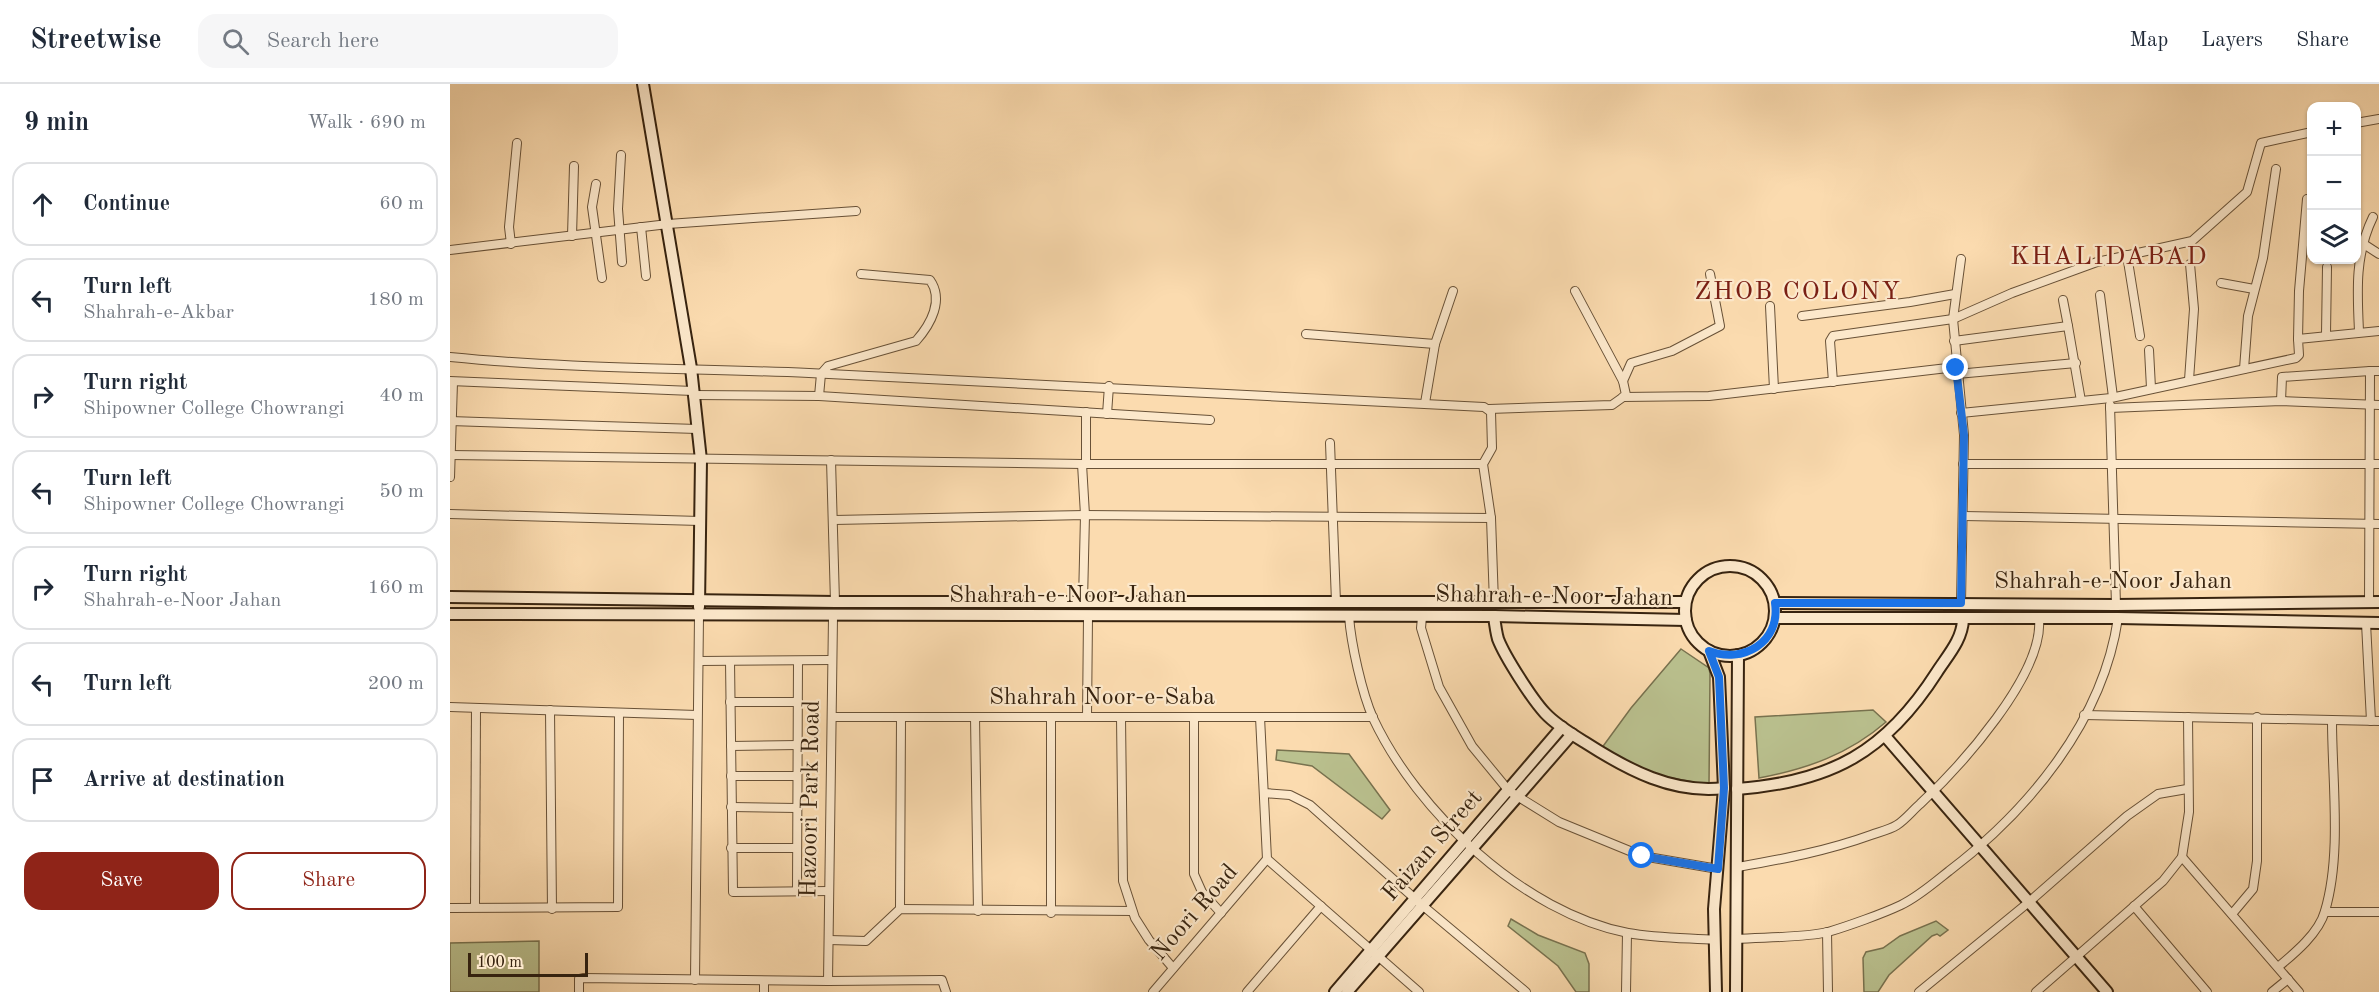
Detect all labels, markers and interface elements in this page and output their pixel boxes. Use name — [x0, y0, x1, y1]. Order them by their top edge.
search box — [198, 14, 618, 68]
icon: search — [219, 25, 252, 58]
text: Streetwise — [30, 27, 162, 55]
text: Search here — [267, 30, 379, 52]
text: Map — [2129, 30, 2168, 51]
text: Layers — [2201, 30, 2263, 51]
text: Share — [2296, 30, 2349, 51]
map controls — [2307, 102, 2361, 264]
button: + — [2307, 102, 2361, 156]
text: 9 min — [24, 110, 89, 136]
text: Walk · 690 m — [307, 113, 426, 133]
button: − — [2307, 156, 2361, 210]
icon: ahead — [26, 188, 59, 221]
text: Continue — [83, 193, 170, 215]
text: 60 m — [379, 194, 424, 214]
button: layers — [2307, 210, 2361, 264]
district label: KHALIDABAD — [2010, 244, 2208, 270]
text: Turn left — [83, 276, 172, 298]
district label: ZHOB COLONY — [1694, 279, 1902, 305]
icon: left — [26, 284, 59, 317]
text: 180 m — [368, 290, 424, 310]
text: Shahrah-e-Akbar — [83, 303, 234, 323]
route end — [1942, 354, 1968, 380]
text: Turn right — [83, 372, 187, 394]
icon: right — [26, 380, 59, 413]
text: 40 m — [379, 386, 424, 406]
text: Shipowner College Chowrangi — [83, 399, 344, 419]
text: Turn left — [83, 468, 172, 490]
icon: left — [26, 476, 59, 509]
text: 50 m — [379, 482, 424, 502]
text: Shipowner College Chowrangi — [83, 495, 344, 515]
text: Turn right — [83, 564, 187, 586]
street label: Shahrah-e-Noor Jahan — [1994, 570, 2232, 594]
icon: right — [26, 572, 59, 605]
text: 160 m — [368, 578, 424, 598]
street label: Shahrah-e-Noor Jahan — [1435, 583, 1673, 611]
street label: Shahrah-e-Noor Jahan — [949, 584, 1187, 608]
text: Shahrah-e-Noor Jahan — [83, 591, 281, 611]
icon: left — [26, 668, 59, 701]
text: Turn left — [83, 673, 172, 695]
text: 200 m — [368, 674, 424, 694]
street label: Shahrah Noor-e-Saba — [989, 686, 1215, 710]
street label: Hazoori Park Road — [797, 700, 825, 898]
icon: arrive — [26, 764, 59, 797]
text: Arrive at destination — [83, 769, 285, 791]
street label: Faizan Street — [1378, 786, 1488, 906]
route start — [1628, 842, 1654, 868]
button: Save — [24, 852, 219, 910]
button: Share — [231, 852, 426, 910]
street label: Noori Road — [1147, 860, 1243, 966]
scale bar — [468, 950, 588, 978]
text: 100 m — [477, 955, 522, 971]

